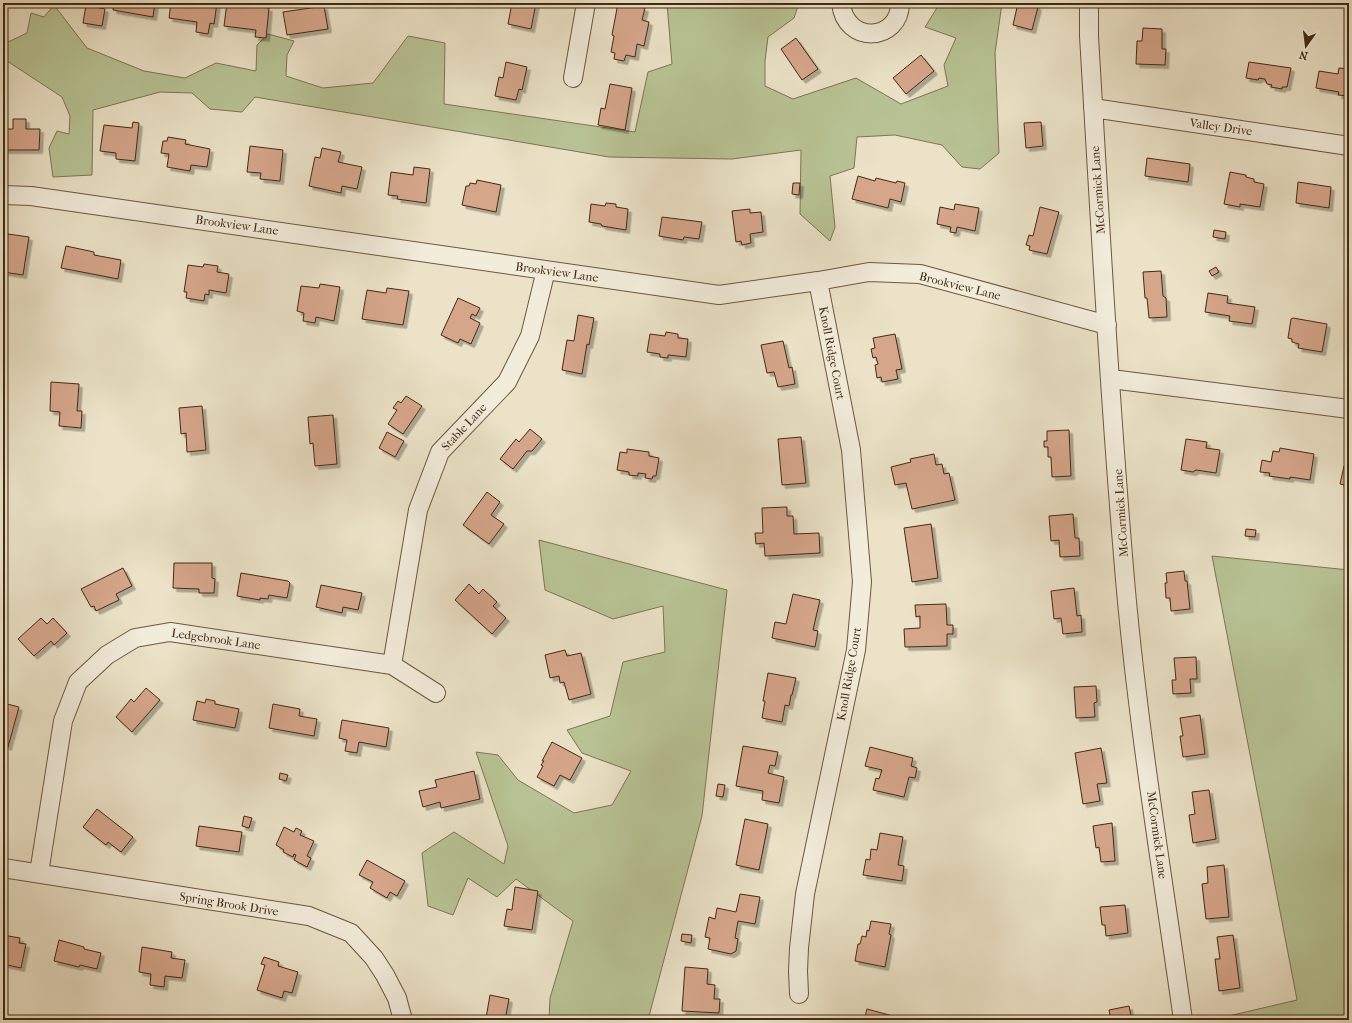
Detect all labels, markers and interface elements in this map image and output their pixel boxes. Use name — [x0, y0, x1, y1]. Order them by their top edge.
north arrow — [1286, 26, 1326, 66]
text: N — [1297, 48, 1309, 63]
street label: Valley Drive — [1188, 116, 1253, 138]
street label: McCormick Lane — [1088, 145, 1108, 235]
street label: Brookview Lane — [195, 212, 279, 238]
street label: Brookview Lane — [515, 259, 599, 285]
street label: Brookview Lane — [918, 269, 1002, 303]
street label: Knoll Ridge Court — [816, 305, 848, 402]
street label: Stable Lane — [439, 400, 489, 454]
street label: McCormick Lane — [1111, 468, 1131, 558]
street label: Knoll Ridge Court — [834, 625, 864, 722]
street label: Ledgebrook Lane — [171, 626, 262, 652]
street label: McCormick Lane — [1144, 790, 1170, 880]
street label: Spring Brook Drive — [178, 889, 280, 919]

